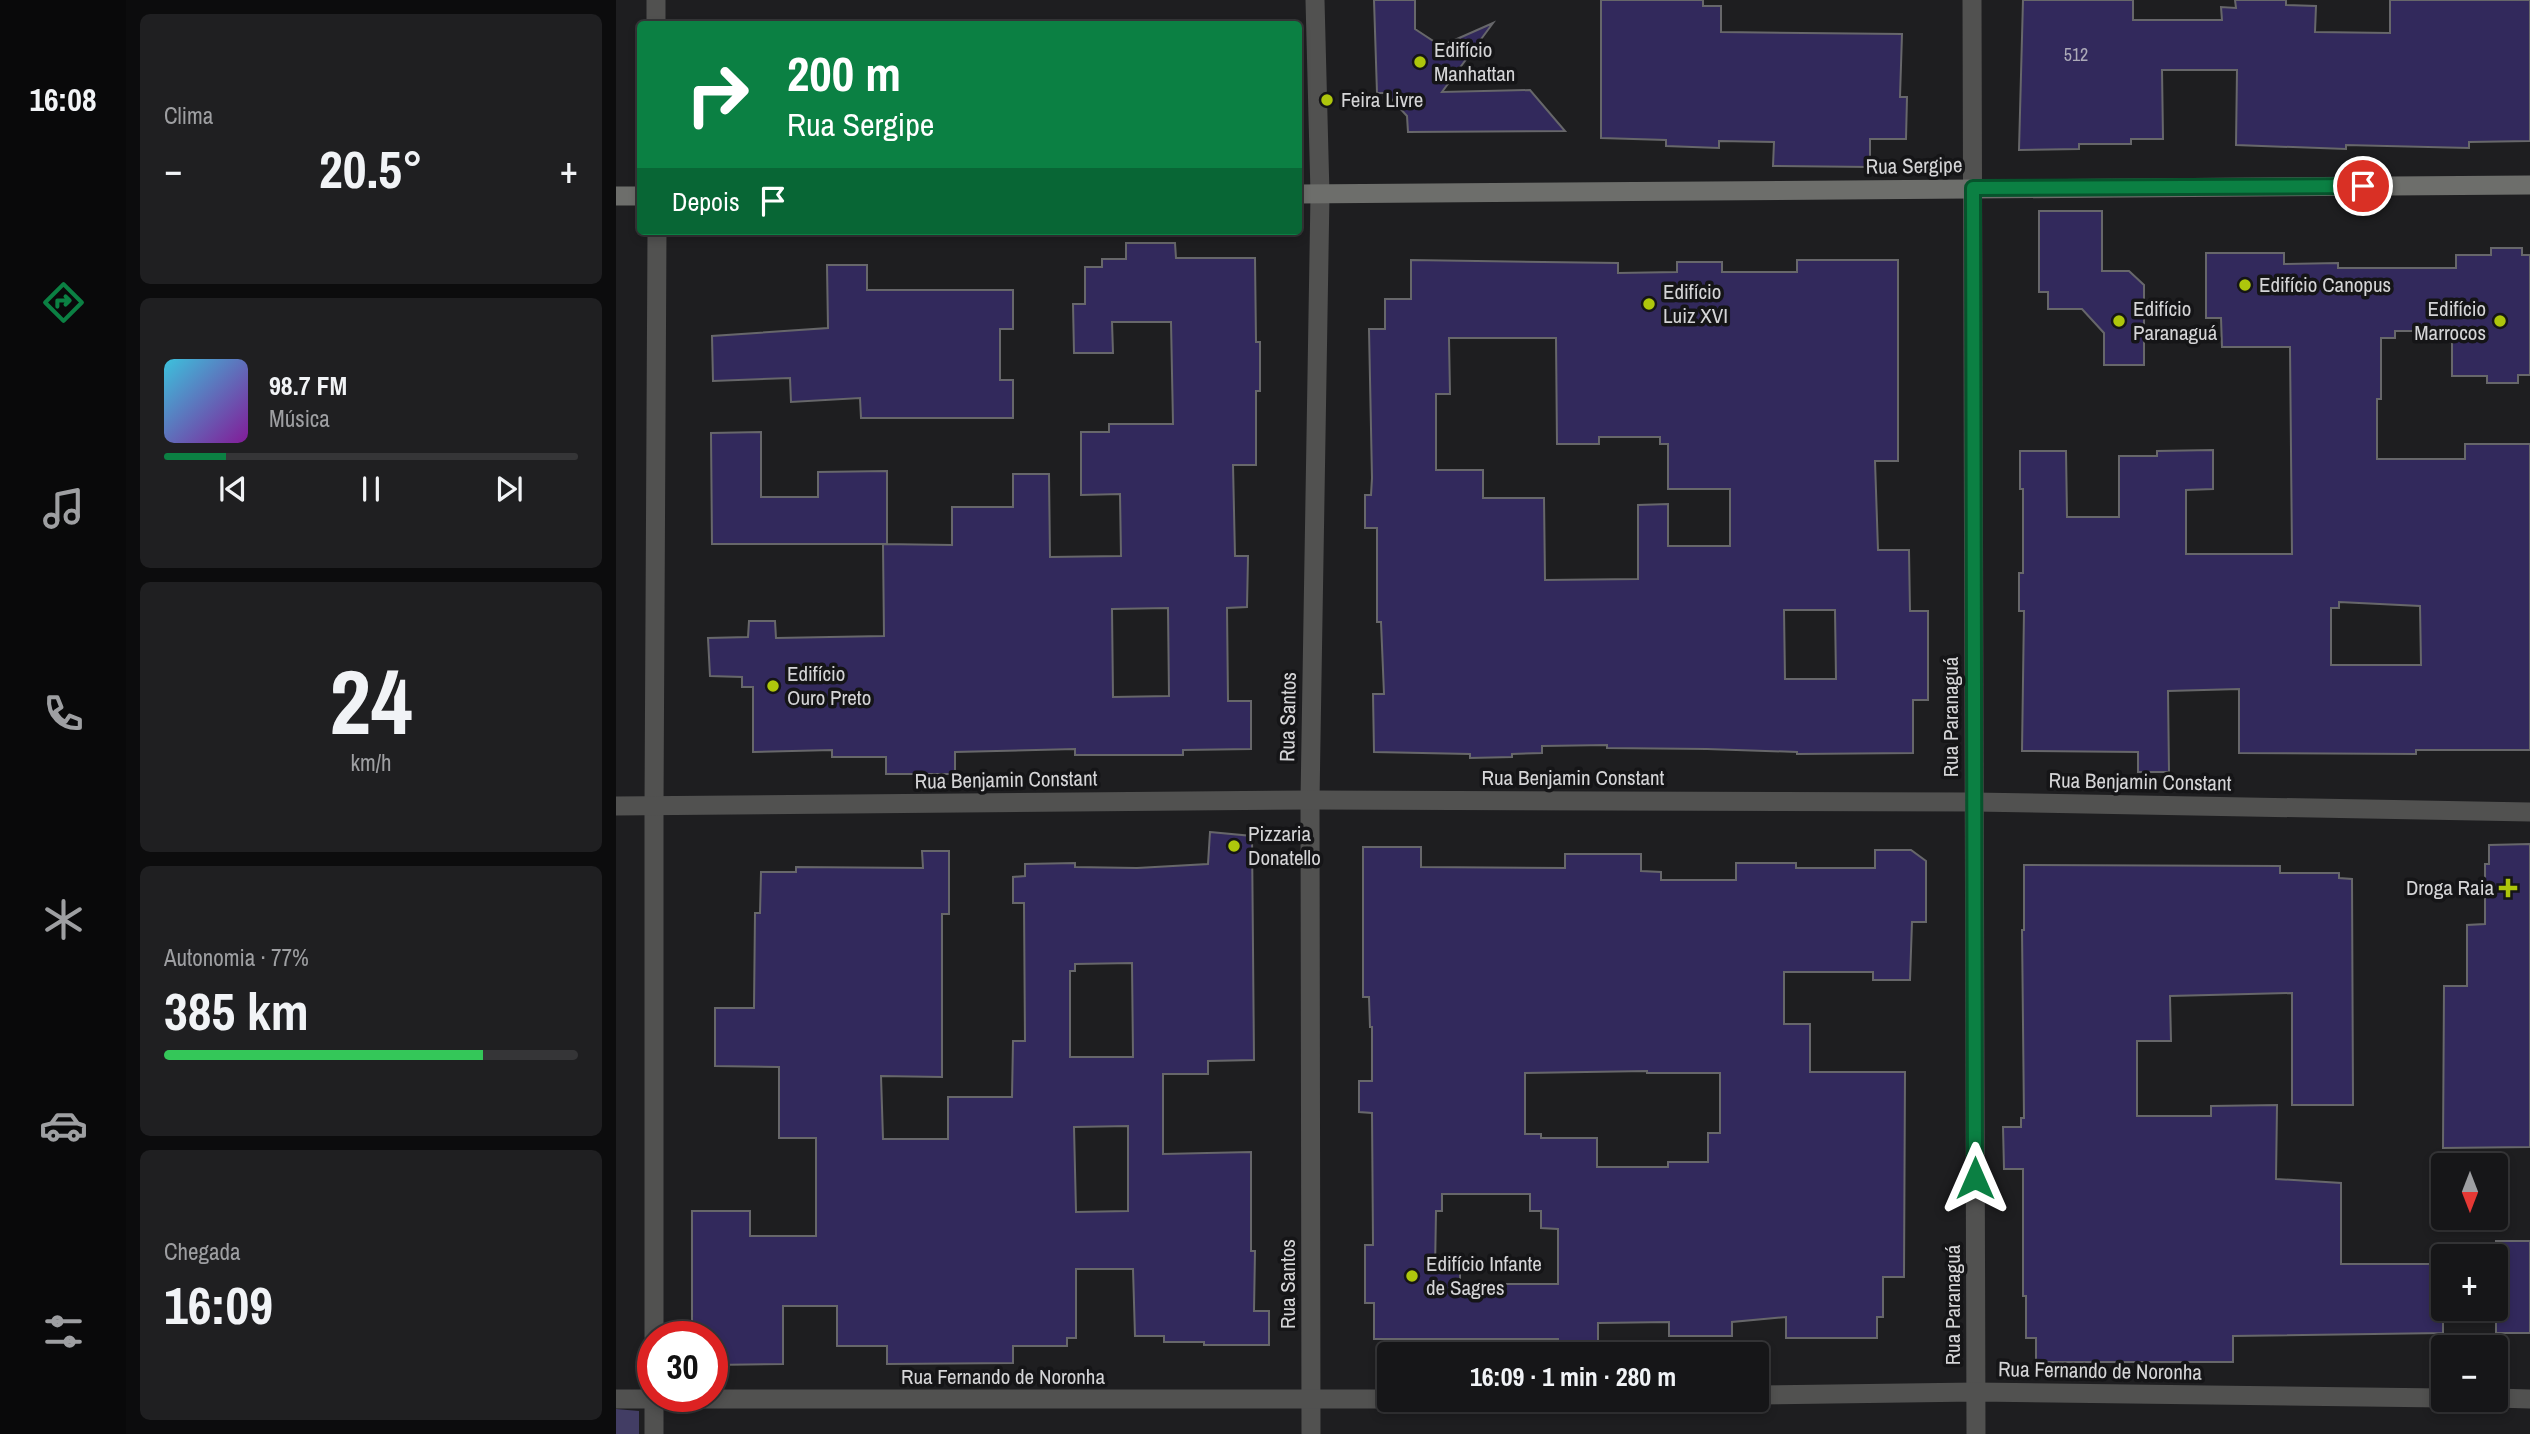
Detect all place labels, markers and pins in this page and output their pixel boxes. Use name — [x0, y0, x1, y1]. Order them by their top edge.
place label: Edifício Manhattan — [1434, 35, 1515, 88]
marker: Edifício Manhattan — [1412, 54, 1428, 70]
place label: Feira Livre — [1341, 85, 1423, 114]
marker: Feira Livre — [1319, 92, 1335, 108]
pin — [2333, 156, 2393, 216]
place label: Edifício Canopus — [2259, 270, 2391, 299]
place label: Edifício Luiz XVI — [1663, 277, 1728, 330]
marker: Edifício Canopus — [2237, 277, 2253, 293]
place label: Edifício Paranaguá — [2133, 294, 2218, 347]
place label: Edifício Marrocos — [2414, 294, 2486, 347]
marker: Edifício Luiz XVI — [1641, 296, 1657, 312]
marker: Edifício Paranaguá — [2111, 313, 2127, 329]
marker: Edifício Marrocos — [2492, 313, 2508, 329]
place label: Edifício Ouro Preto — [787, 659, 871, 712]
marker: Edifício Ouro Preto — [765, 678, 781, 694]
place label: Pizzaria Donatello — [1248, 819, 1321, 872]
marker: Pizzaria Donatello — [1226, 838, 1242, 854]
place label: Droga Raia — [2406, 873, 2494, 902]
marker: Droga Raia — [2500, 880, 2516, 896]
place label: Edifício Infante de Sagres — [1426, 1249, 1542, 1302]
marker: Edifício Infante de Sagres — [1404, 1268, 1420, 1284]

